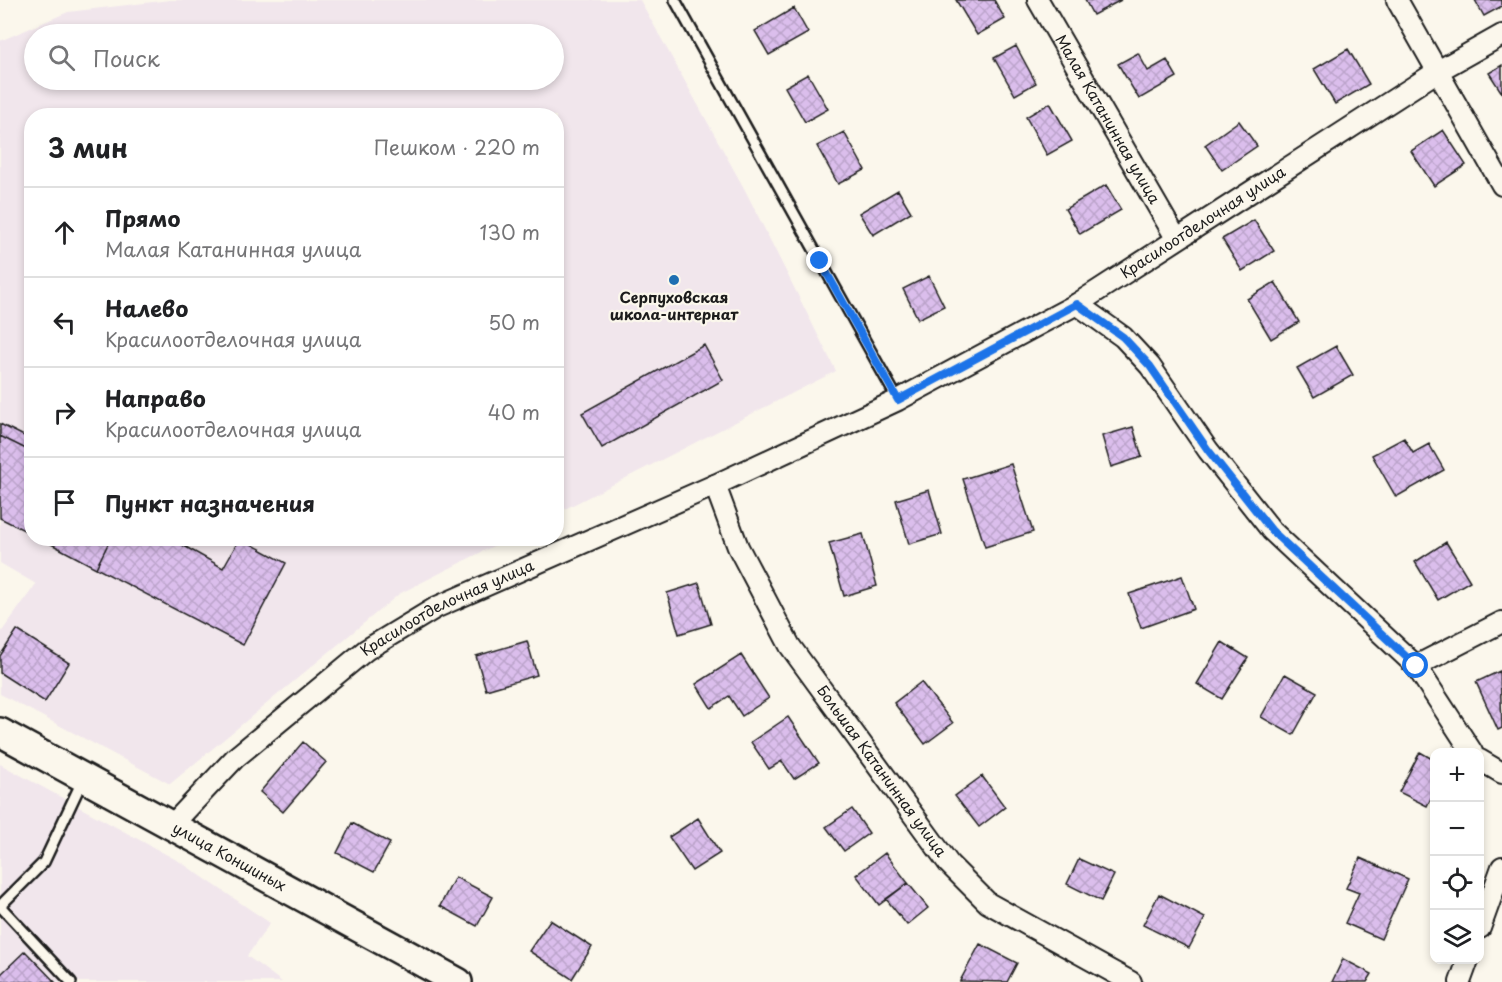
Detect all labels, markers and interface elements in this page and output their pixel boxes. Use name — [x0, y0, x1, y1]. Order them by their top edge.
search box — [24, 24, 564, 90]
street label: Малая Катанинная улица — [1050, 30, 1167, 208]
icon: search — [45, 41, 78, 74]
text: Поиск — [93, 41, 160, 74]
text: 3 мин — [48, 128, 128, 167]
text: Пешком · 220 m — [374, 132, 540, 162]
street label: Красилоотделочная улица — [1115, 159, 1290, 283]
text: Прямо — [105, 201, 180, 234]
icon: ahead — [48, 216, 81, 249]
text: 130 m — [480, 217, 540, 247]
text: Малая Катанинная улица — [105, 234, 361, 264]
route end — [806, 247, 832, 273]
marker: Серпуховская школа-интернат — [667, 273, 681, 287]
place label: Серпуховская школа-интернат — [610, 285, 740, 325]
text: Налево — [105, 291, 188, 324]
icon: left — [48, 306, 81, 339]
text: 50 m — [488, 307, 540, 337]
text: Красилоотделочная улица — [105, 324, 361, 354]
text: Направо — [105, 381, 206, 414]
icon: right — [48, 396, 81, 429]
text: 40 m — [488, 397, 540, 427]
text: Красилоотделочная улица — [105, 414, 361, 444]
icon: arrive — [48, 486, 81, 519]
text: Пункт назначения — [105, 486, 315, 519]
street label: Красилоотделочная улица — [354, 553, 538, 661]
route start — [1402, 652, 1428, 678]
street label: Большая Катанинная улица — [812, 680, 953, 862]
map controls — [1430, 748, 1484, 964]
button: + — [1430, 748, 1484, 802]
button: − — [1430, 802, 1484, 856]
street label: улица Коншиных — [169, 815, 291, 896]
button: locate — [1430, 856, 1484, 910]
button: layers — [1430, 910, 1484, 964]

